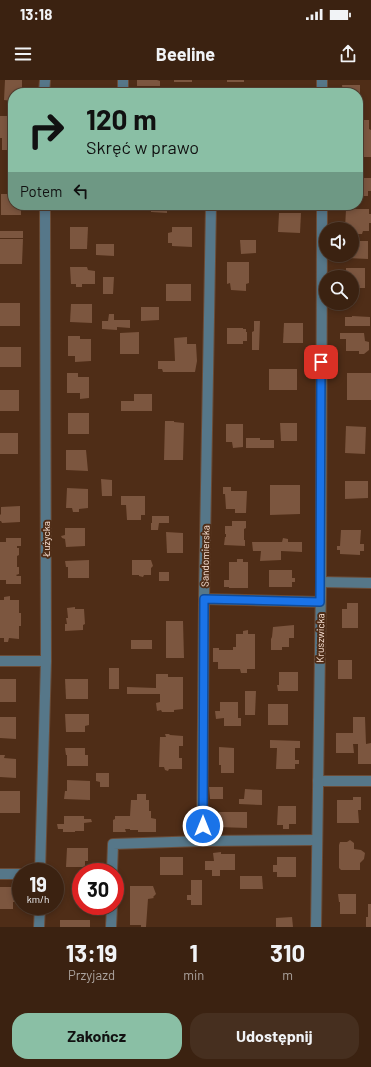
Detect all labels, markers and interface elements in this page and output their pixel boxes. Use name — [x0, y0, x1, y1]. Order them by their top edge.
text: 13:18 — [20, 5, 52, 23]
icon: menu — [12, 43, 34, 65]
text: Beeline — [156, 43, 215, 65]
icon: share — [337, 43, 359, 65]
text: 120 m — [86, 102, 157, 136]
icon: right — [20, 104, 72, 156]
text: Skręć w prawo — [86, 136, 199, 158]
icon: left — [70, 180, 92, 202]
text: Potem — [20, 182, 62, 200]
map controls — [319, 222, 359, 310]
button: sound — [319, 222, 359, 262]
button: search — [319, 270, 359, 310]
pin — [304, 345, 338, 379]
icon: arrive — [310, 351, 332, 373]
street label: Łużycka — [40, 521, 52, 558]
street label: Sandomierska — [198, 525, 212, 587]
street label: Kruszwicka — [314, 613, 326, 663]
position arrow — [182, 805, 224, 847]
speed limit sign: 30 — [72, 863, 124, 915]
text: 19 — [29, 872, 47, 896]
text: km/h — [27, 893, 49, 905]
text: 13:19 — [66, 938, 117, 967]
text: 1 — [189, 938, 198, 967]
text: 310 — [270, 938, 305, 967]
text: Przyjazd — [68, 967, 115, 983]
text: min — [183, 967, 204, 983]
text: m — [282, 967, 293, 983]
button: Zakończ — [12, 1013, 182, 1059]
button: Udostępnij — [190, 1013, 359, 1059]

